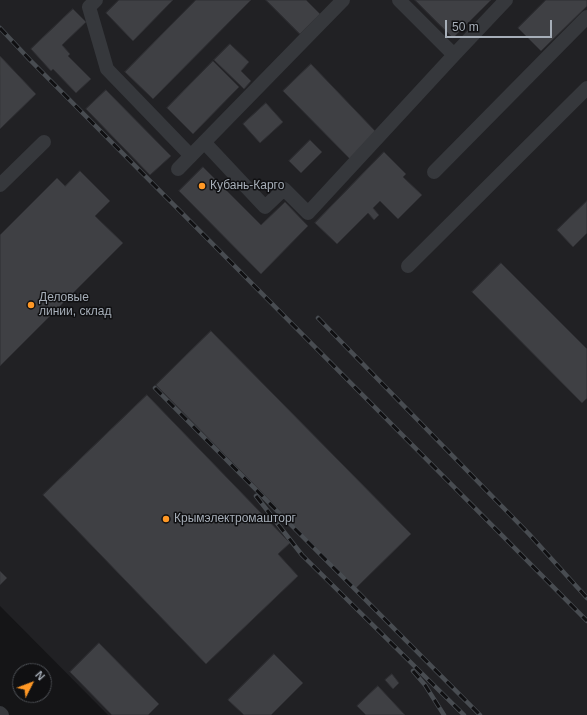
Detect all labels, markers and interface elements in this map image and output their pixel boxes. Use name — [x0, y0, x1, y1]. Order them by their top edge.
scale bar — [447, 12, 554, 38]
text: 50 m — [452, 20, 479, 34]
place label: Кубань-Карго — [210, 179, 284, 193]
marker: Кубань-Карго — [197, 181, 207, 191]
place label: Деловые линии, склад — [39, 291, 111, 319]
marker: Деловые линии, склад — [26, 300, 36, 310]
place label: Крымэлектромашторг — [174, 512, 296, 526]
marker: Крымэлектромашторг — [161, 514, 171, 524]
north arrow — [12, 663, 52, 703]
text: N — [33, 669, 47, 683]

